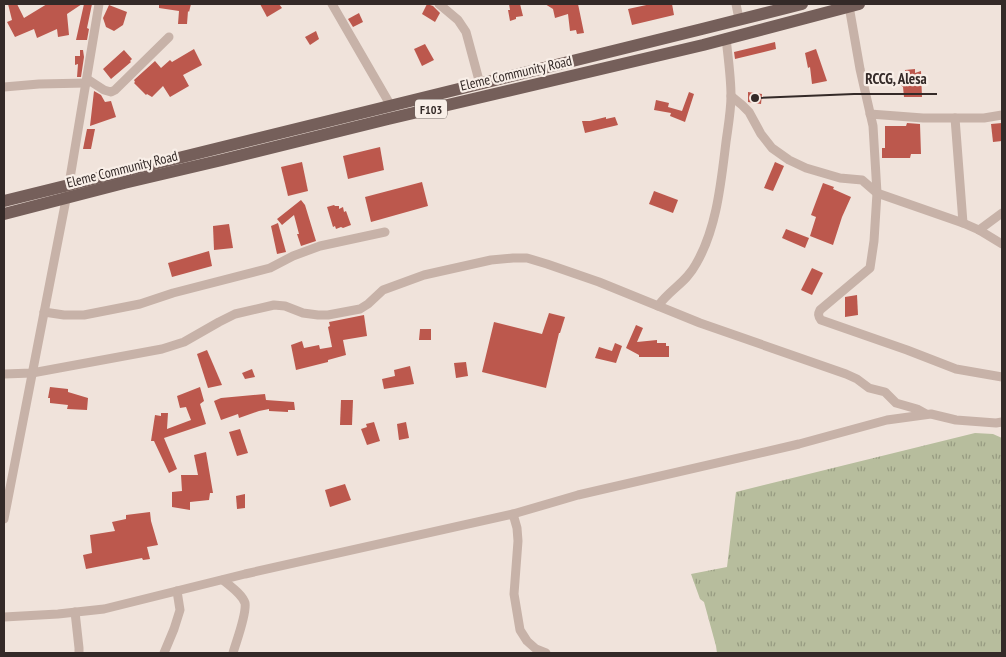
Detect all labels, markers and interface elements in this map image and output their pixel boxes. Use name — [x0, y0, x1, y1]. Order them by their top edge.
street label: Eleme Community Road — [458, 51, 574, 95]
callout: RCCG, Alesa — [854, 64, 937, 94]
text: RCCG, Alesa — [865, 69, 927, 88]
road number: F103 — [415, 100, 447, 118]
street label: Eleme Community Road — [65, 146, 179, 192]

